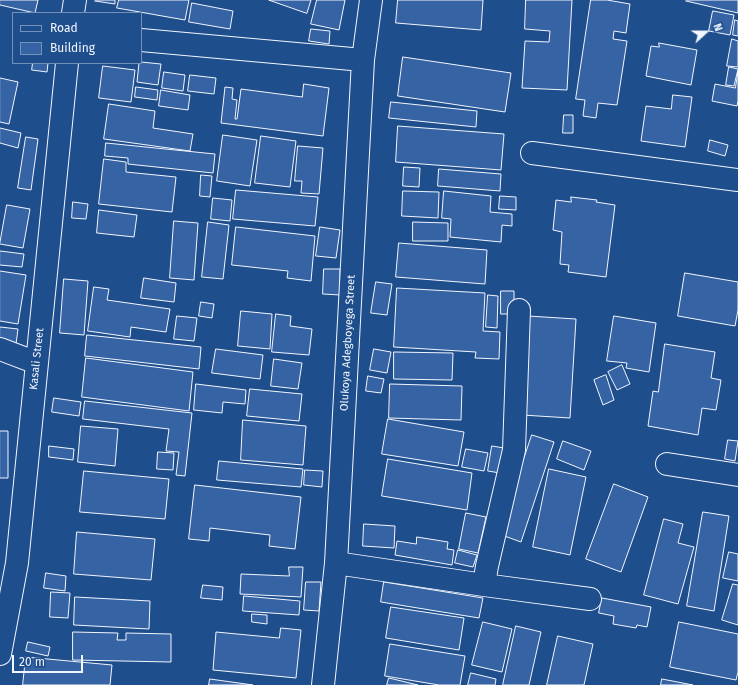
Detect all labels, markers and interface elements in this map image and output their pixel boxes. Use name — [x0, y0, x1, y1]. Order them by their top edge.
legend — [12, 12, 142, 64]
north arrow — [686, 12, 726, 52]
text: Road — [50, 21, 78, 35]
text: N — [710, 22, 725, 33]
text: Building — [50, 41, 95, 55]
street label: Olukoya Adegboyega Street — [338, 275, 358, 411]
street label: Kasali Street — [27, 327, 47, 391]
scale bar — [14, 647, 85, 673]
text: 20 m — [19, 655, 45, 669]

